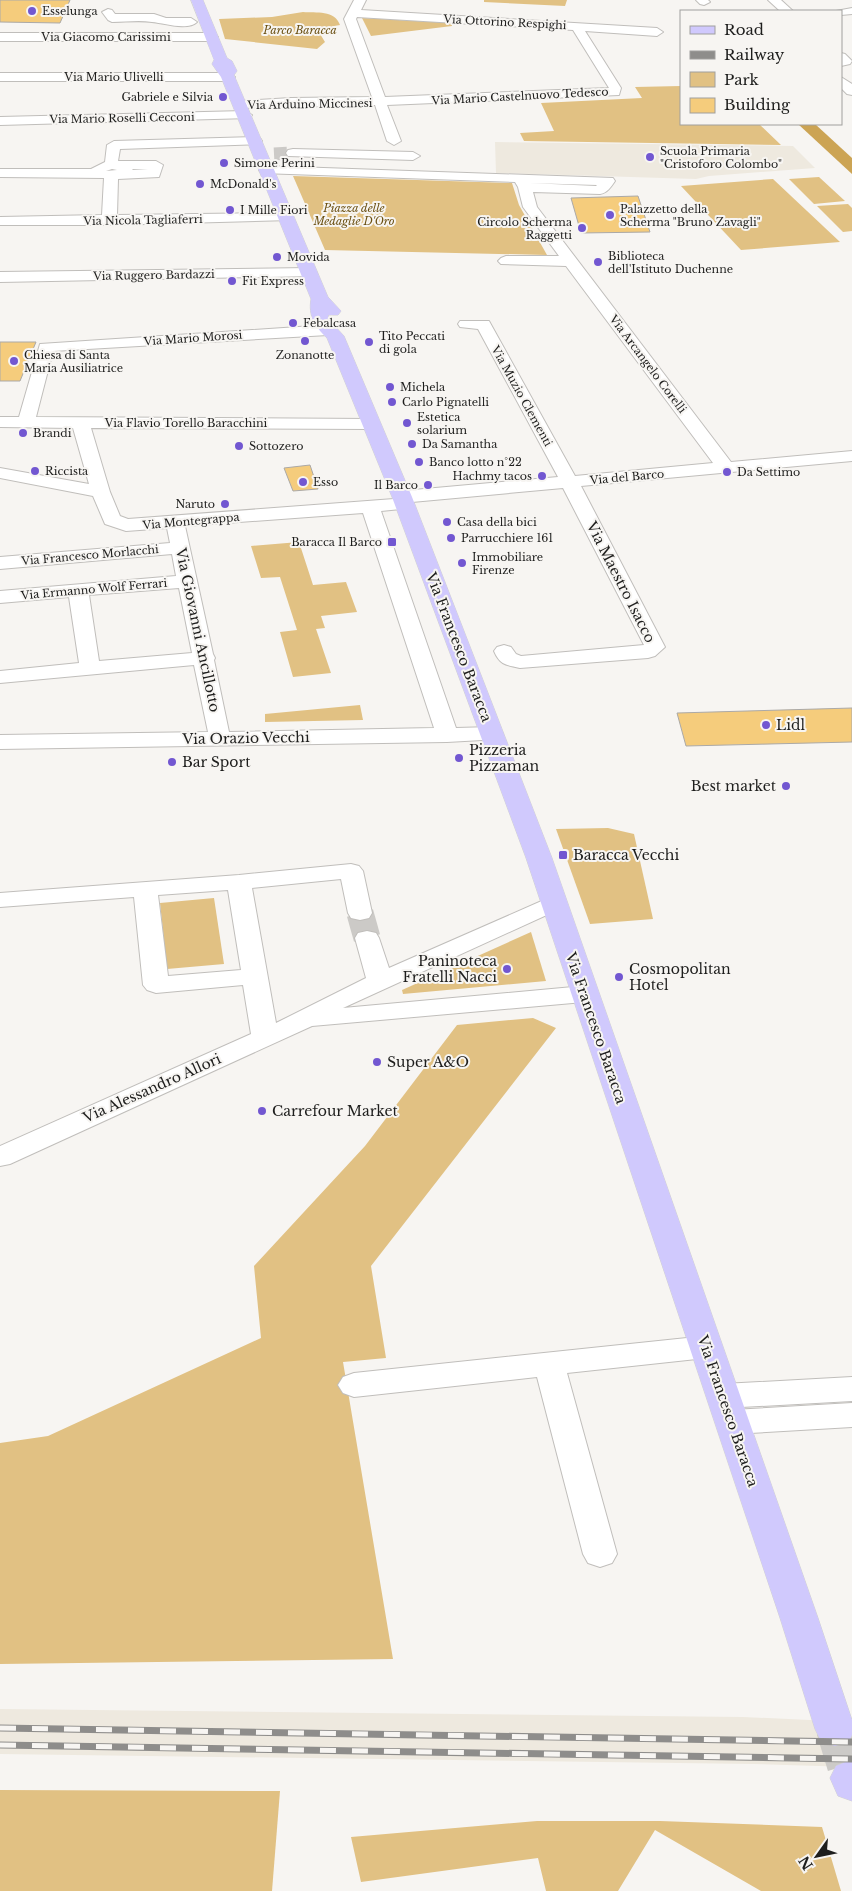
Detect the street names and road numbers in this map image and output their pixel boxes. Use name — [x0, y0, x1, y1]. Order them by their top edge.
street label: Via Ottorino Respighi — [442, 12, 567, 32]
street label: Via Giacomo Carissimi — [40, 30, 171, 44]
street label: Via Mario Ulivelli — [63, 70, 164, 84]
street label: Via Mario Castelnuovo Tedesco — [430, 84, 609, 108]
street label: Via Arduino Miccinesi — [246, 96, 373, 112]
street label: Via Mario Roselli Cecconi — [48, 110, 195, 126]
street label: Via Nicola Tagliaferri — [82, 212, 203, 228]
street label: Via Ruggero Bardazzi — [92, 267, 215, 283]
street label: Via Arcangelo Corelli — [606, 311, 690, 416]
street label: Via Mario Morosi — [142, 328, 243, 348]
street label: Via Muzio Clementi — [488, 342, 556, 449]
street label: Via Flavio Torello Baracchini — [104, 416, 268, 430]
street label: Via del Barco — [588, 467, 665, 487]
street label: Via Montegrappa — [141, 510, 241, 532]
street label: Via Maestro Isacco — [582, 517, 659, 646]
street label: Via Francesco Morlacchi — [20, 542, 160, 568]
street label: Via Giovanni Ancillotto — [172, 545, 224, 714]
street label: Via Francesco Baracca — [422, 569, 496, 725]
street label: Via Ermanno Wolf Ferrari — [19, 576, 168, 602]
street label: Via Orazio Vecchi — [181, 728, 310, 748]
street label: Via Francesco Baracca — [561, 949, 630, 1106]
street label: Via Alessandro Allori — [79, 1049, 224, 1127]
street label: Via Francesco Baracca — [693, 1332, 762, 1489]

